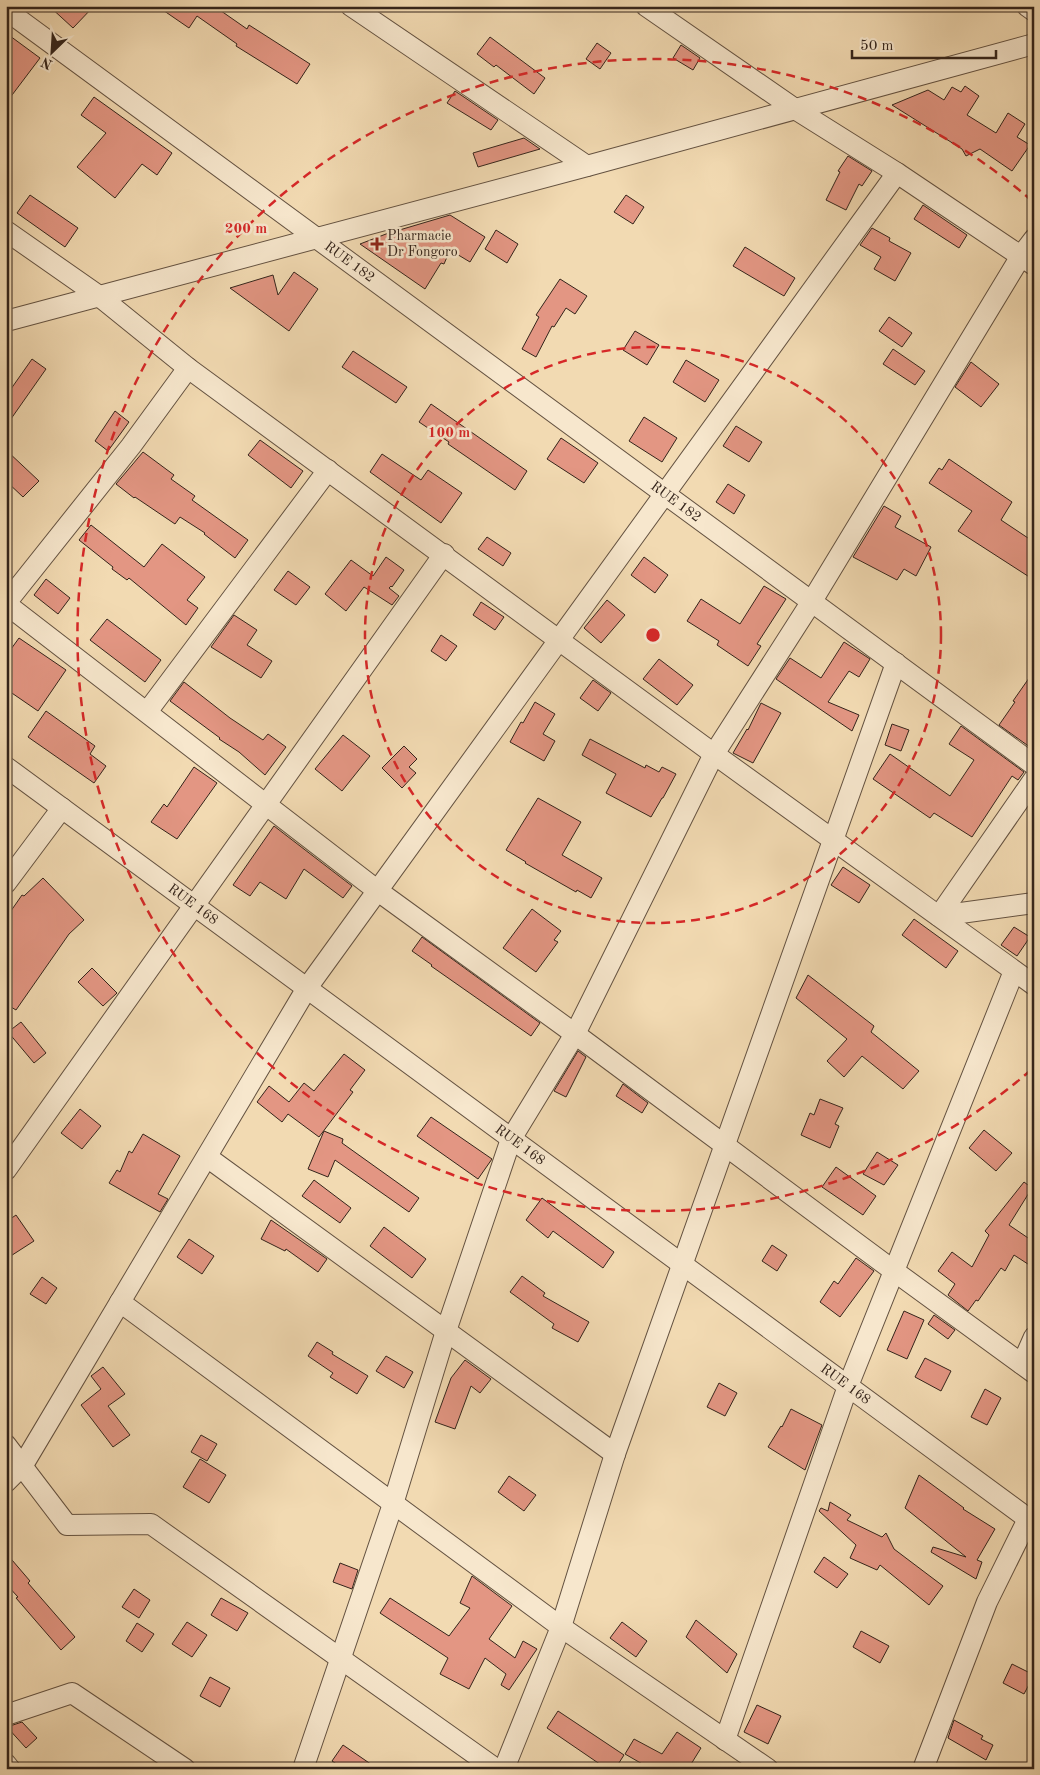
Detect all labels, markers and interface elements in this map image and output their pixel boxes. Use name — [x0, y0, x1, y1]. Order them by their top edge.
north arrow — [28, 28, 78, 78]
scale bar — [852, 28, 996, 60]
text: 50 m — [860, 39, 894, 54]
text: N — [39, 54, 55, 71]
text: 200 m — [225, 222, 267, 237]
place label: Pharmacie Dr Fongoro — [387, 229, 458, 259]
marker: Pharmacie Dr Fongoro — [371, 238, 383, 250]
street label: RUE 182 — [322, 239, 377, 285]
text: 100 m — [428, 426, 470, 441]
street label: RUE 182 — [648, 479, 703, 525]
centre of rings — [644, 626, 662, 644]
street label: RUE 168 — [165, 882, 221, 927]
street label: RUE 168 — [492, 1122, 548, 1168]
street label: RUE 168 — [818, 1361, 873, 1407]

